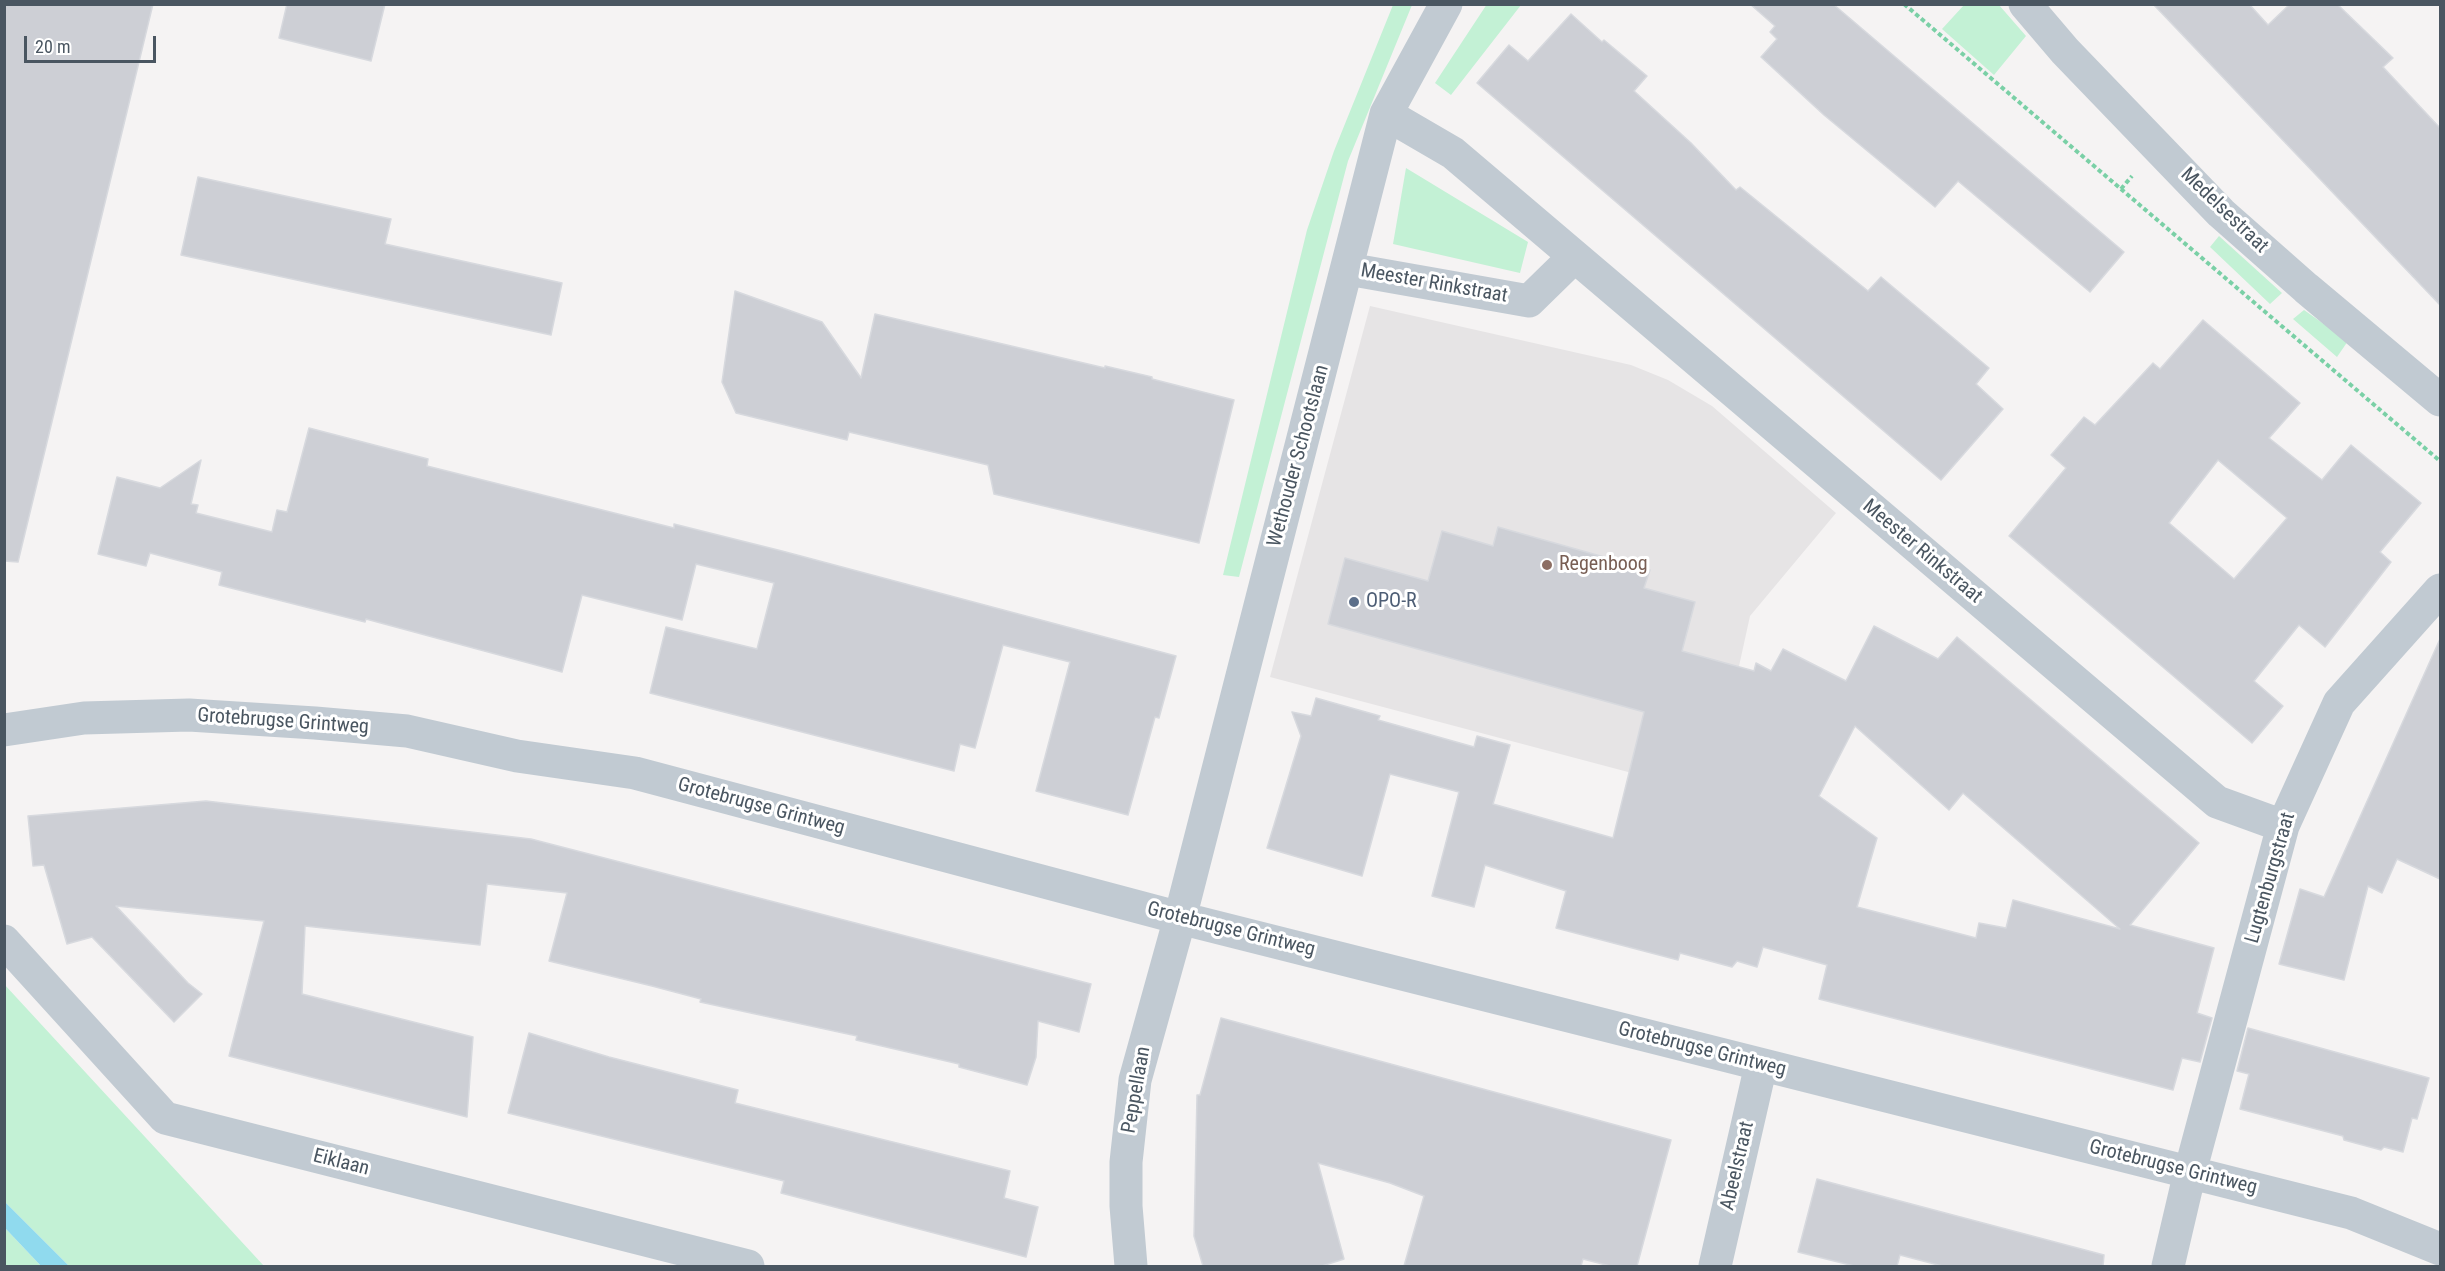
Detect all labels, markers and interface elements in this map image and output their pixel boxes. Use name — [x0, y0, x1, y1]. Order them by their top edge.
scale bar — [27, 24, 159, 62]
text: 20 m — [35, 36, 70, 57]
street label: Medelsestraat — [2175, 163, 2273, 259]
street label: Meester Rinkstraat — [1359, 259, 1509, 309]
street label: Wethouder Schootslaan — [1263, 362, 1335, 550]
street label: Meester Rinkstraat — [1857, 495, 1987, 609]
place label: Regenboog — [1559, 553, 1648, 577]
marker: Regenboog — [1540, 558, 1554, 572]
place label: OPO-R — [1366, 590, 1417, 614]
marker: OPO-R — [1347, 595, 1361, 609]
street label: Grotebrugse Grintweg — [196, 704, 370, 740]
street label: Grotebrugse Grintweg — [675, 773, 847, 841]
street label: Lugtenburgstraat — [2241, 810, 2301, 946]
street label: Grotebrugse Grintweg — [1145, 898, 1317, 962]
street label: Grotebrugse Grintweg — [1616, 1018, 1788, 1082]
street label: Peppellaan — [1118, 1045, 1156, 1135]
street label: Abeelstraat — [1716, 1119, 1760, 1213]
street label: Grotebrugse Grintweg — [2087, 1136, 2259, 1200]
street label: Eiklaan — [310, 1144, 372, 1182]

